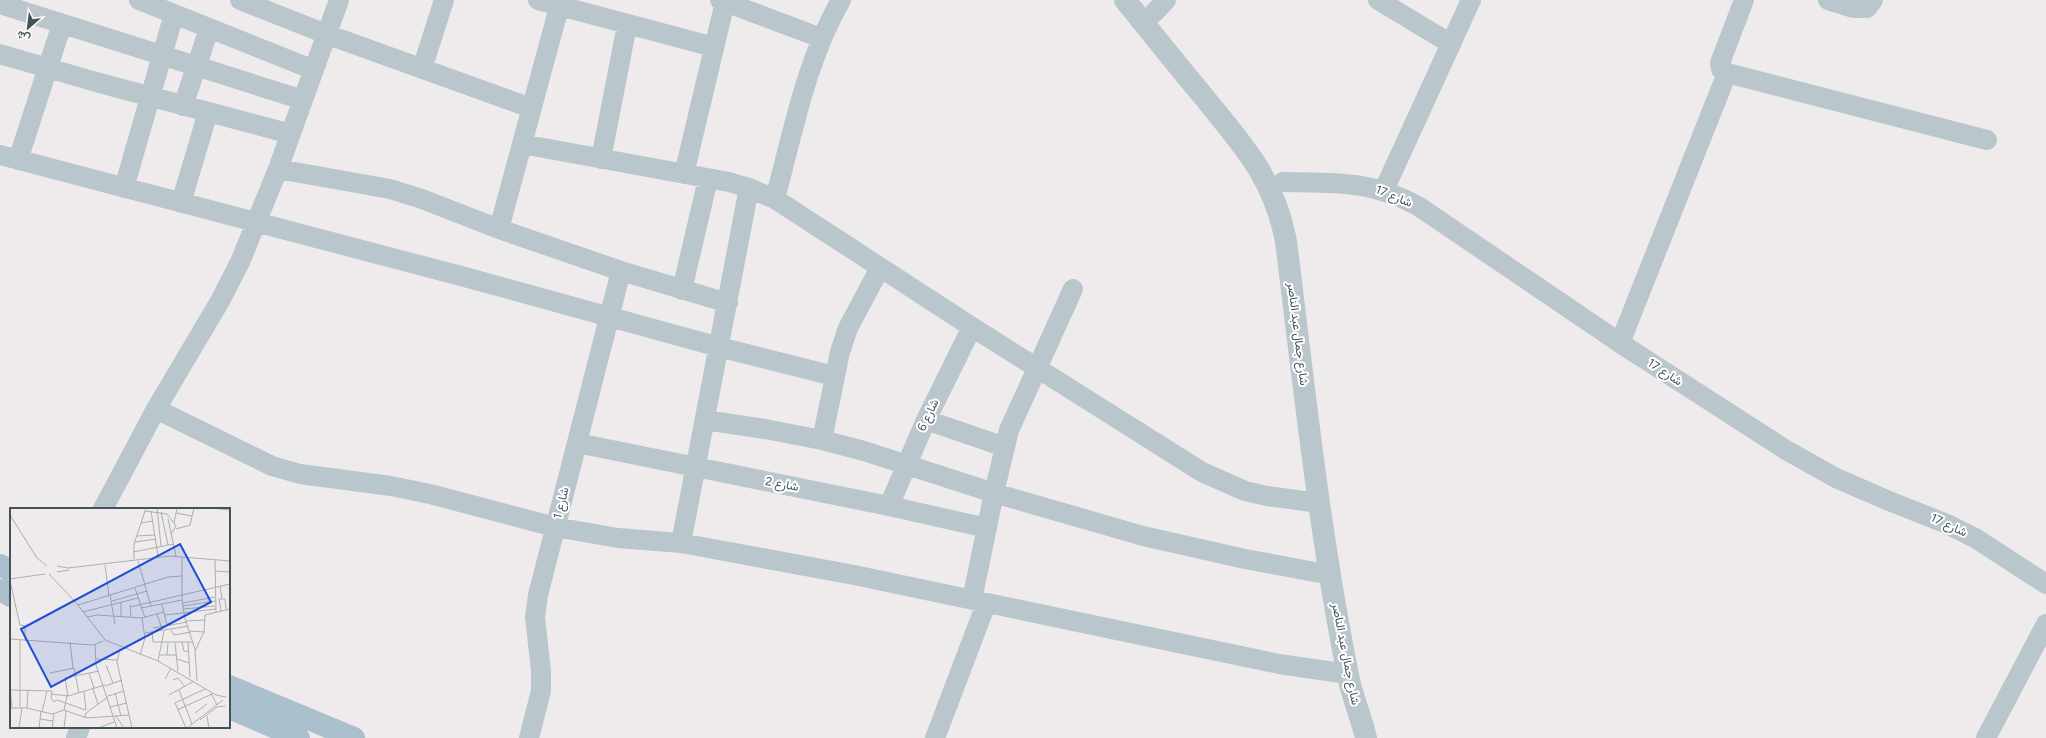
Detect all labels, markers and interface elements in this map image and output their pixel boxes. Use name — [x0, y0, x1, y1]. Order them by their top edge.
north arrow — [8, 8, 48, 48]
text: ش — [15, 28, 32, 45]
street label: شارع 17 — [1373, 182, 1414, 212]
street label: شارع جمال عبد الناصر — [1283, 281, 1311, 387]
street label: شارع 17 — [1644, 356, 1685, 390]
street label: شارع 6 — [914, 397, 944, 434]
street label: شارع 2 — [764, 474, 800, 496]
street label: شارع 1 — [550, 486, 574, 521]
inset map — [10, 508, 230, 728]
street label: شارع 17 — [1928, 511, 1969, 541]
street label: شارع جمال عبد الناصر — [1327, 601, 1363, 707]

